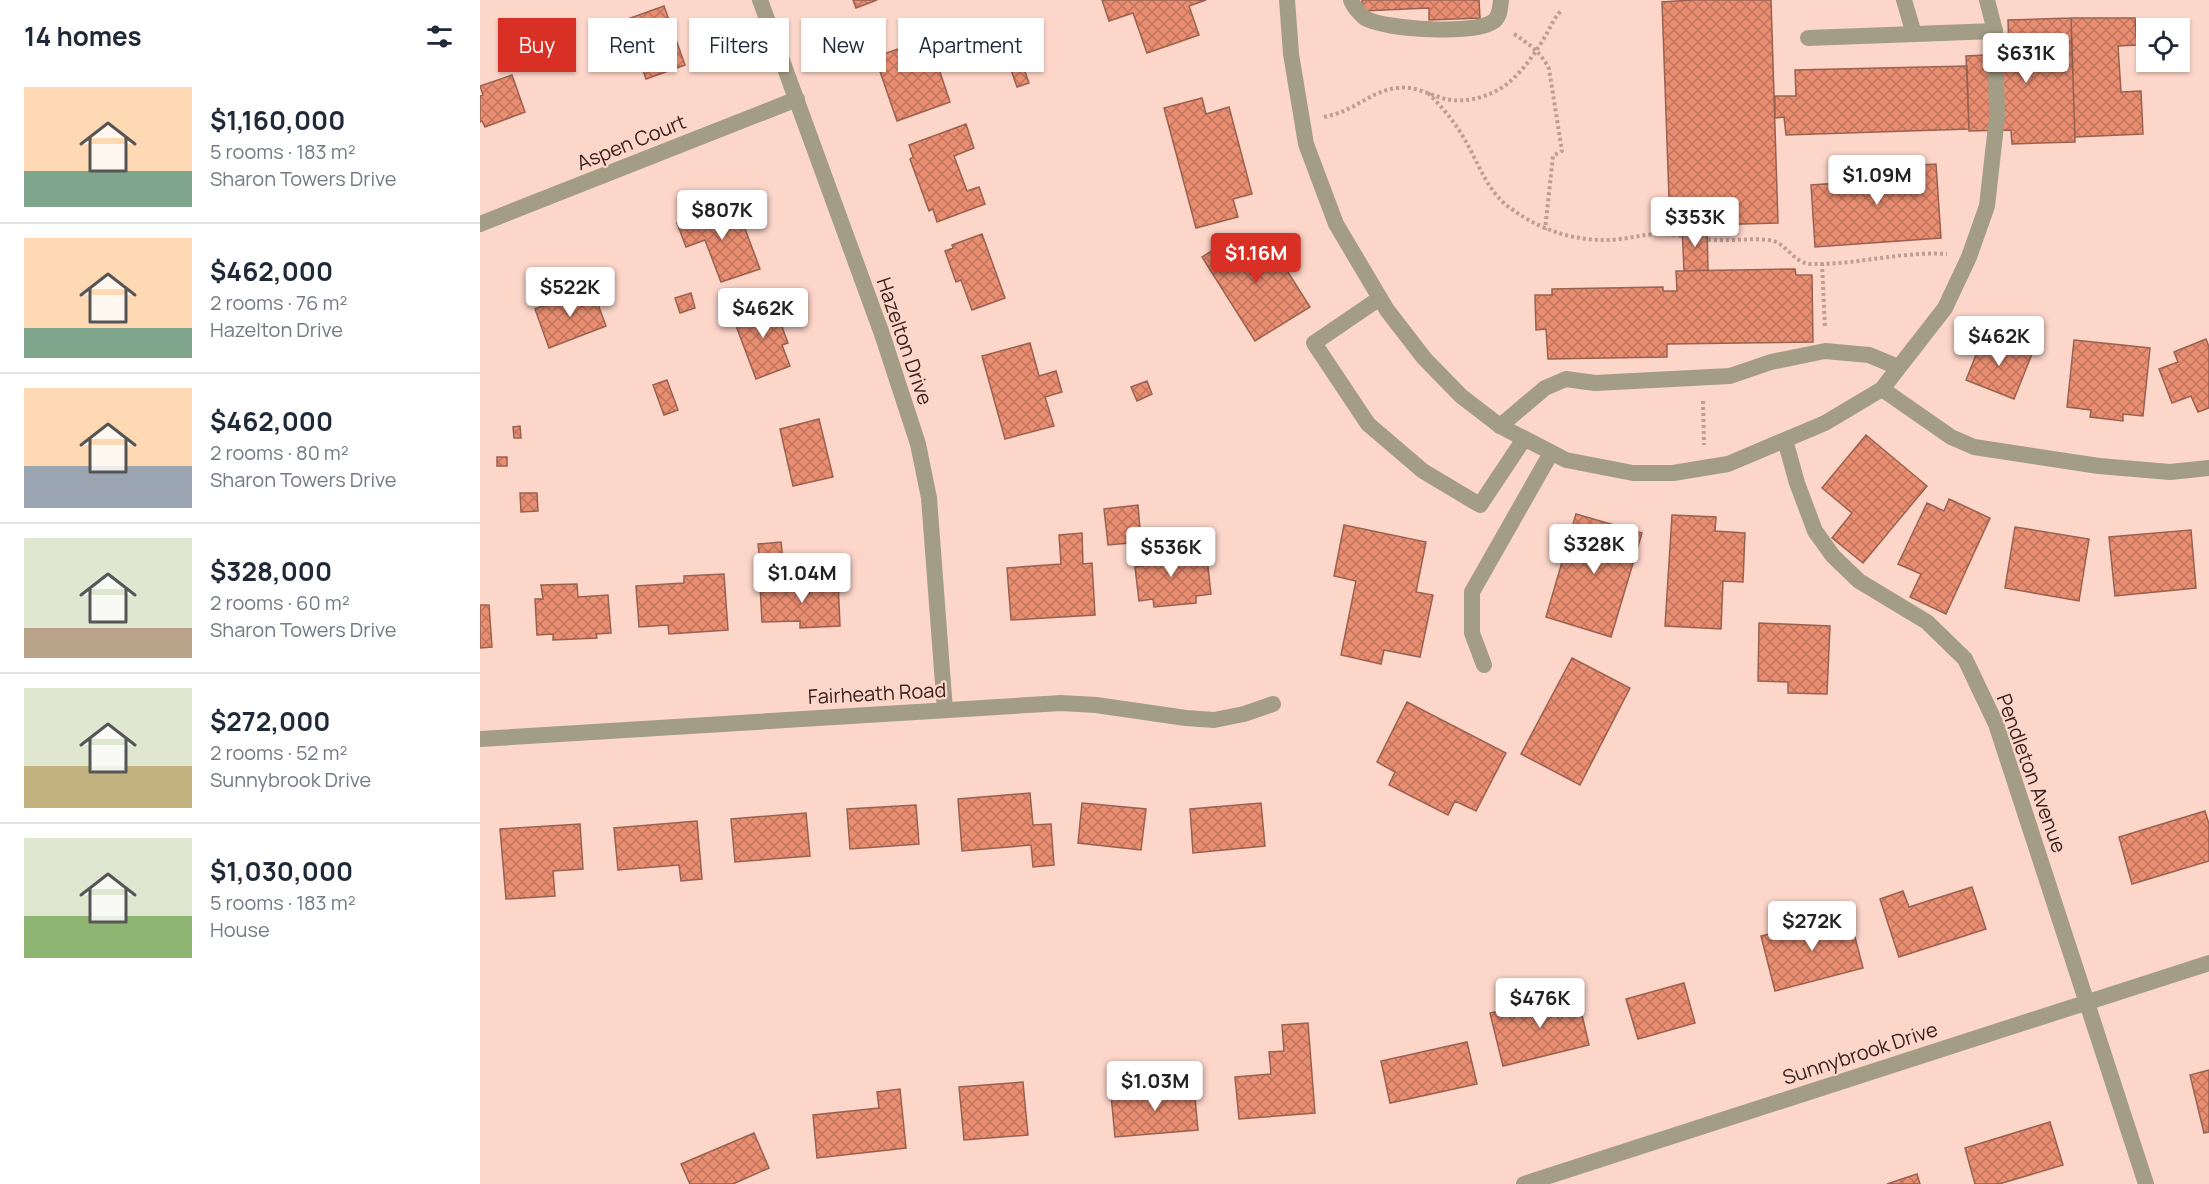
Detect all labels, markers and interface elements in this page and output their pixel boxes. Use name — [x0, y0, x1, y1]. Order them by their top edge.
text: 14 homes — [24, 18, 142, 54]
chip: Buy — [498, 18, 576, 72]
chip: Rent — [588, 18, 677, 72]
chip: Filters — [689, 18, 789, 72]
chip: New — [801, 18, 886, 72]
chip: Apartment — [898, 18, 1044, 72]
map controls — [2136, 18, 2190, 72]
button: locate — [2136, 18, 2190, 72]
icon: filters — [423, 20, 456, 53]
pin: $631K — [1984, 33, 2068, 84]
text: $631K — [1997, 39, 2055, 66]
text: $1,160,000 — [210, 102, 345, 138]
street label: Aspen Court — [572, 108, 690, 176]
icon: home — [72, 111, 144, 183]
text: 5 rooms · 183 m² — [210, 138, 356, 165]
pin: $1.09M — [1828, 155, 1926, 206]
text: $1.09M — [1842, 161, 1912, 188]
text: Sharon Towers Drive — [210, 165, 397, 192]
pin: $807K — [680, 190, 764, 241]
text: $807K — [691, 196, 753, 223]
pin: $353K — [1653, 197, 1737, 248]
text: $353K — [1665, 203, 1725, 230]
pin: $1.16M — [1207, 233, 1305, 284]
text: $1.16M — [1225, 239, 1287, 266]
text: $462,000 — [210, 253, 333, 289]
icon: home — [72, 262, 144, 334]
pin: $522K — [528, 267, 612, 318]
text: $522K — [540, 273, 600, 300]
street label: Hazelton Drive — [871, 274, 939, 408]
pin: $462K — [721, 288, 805, 339]
text: 2 rooms · 76 m² — [210, 289, 347, 316]
text: $462K — [732, 294, 794, 321]
text: Hazelton Drive — [210, 316, 343, 343]
pin: $462K — [1957, 316, 2041, 367]
text: $462K — [1968, 322, 2030, 349]
text: $462,000 — [210, 403, 333, 439]
icon: home — [72, 412, 144, 484]
text: 2 rooms · 80 m² — [210, 439, 349, 466]
text: Sharon Towers Drive — [210, 466, 397, 493]
pin: $328K — [1552, 524, 1636, 575]
pin: $536K — [1129, 527, 1213, 578]
text: $328K — [1563, 530, 1625, 557]
text: $536K — [1140, 533, 1202, 560]
text: $328,000 — [210, 553, 332, 589]
pin: $1.04M — [753, 553, 851, 604]
text: $1.04M — [767, 559, 837, 586]
icon: home — [72, 562, 144, 634]
text: 2 rooms · 60 m² — [210, 589, 350, 616]
text: Sharon Towers Drive — [210, 616, 397, 643]
street label: Fairheath Road — [807, 676, 947, 710]
street label: Pendleton Avenue — [1991, 690, 2073, 856]
text: $272,000 — [210, 703, 330, 739]
icon: home — [72, 712, 144, 784]
text: 2 rooms · 52 m² — [210, 739, 347, 766]
text: Sunnybrook Drive — [210, 766, 371, 793]
text: $1,030,000 — [210, 853, 353, 889]
icon: home — [72, 862, 144, 934]
text: 5 rooms · 183 m² — [210, 889, 356, 916]
pin: $272K — [1770, 901, 1854, 952]
text: $272K — [1782, 907, 1842, 934]
text: House — [210, 916, 270, 943]
pin: $476K — [1498, 978, 1582, 1029]
text: $476K — [1510, 984, 1570, 1011]
street label: Sunnybrook Drive — [1779, 1015, 1941, 1091]
pin: $1.03M — [1106, 1061, 1204, 1112]
text: $1.03M — [1121, 1067, 1189, 1094]

